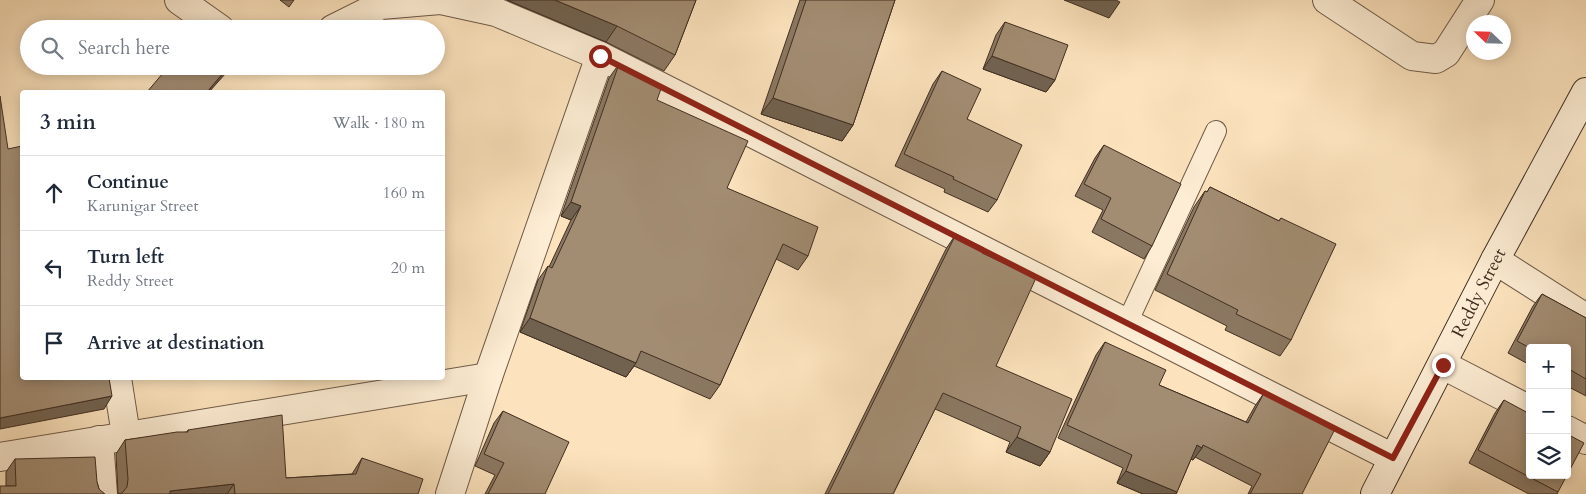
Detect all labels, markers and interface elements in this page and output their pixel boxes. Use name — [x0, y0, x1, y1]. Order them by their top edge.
north arrow — [1466, 15, 1511, 60]
search box — [20, 20, 445, 75]
icon: search — [38, 34, 66, 62]
text: Search here — [78, 35, 170, 61]
route start — [589, 45, 612, 68]
text: 3 min — [40, 108, 96, 137]
text: Walk · 180 m — [333, 112, 425, 134]
text: Continue — [87, 169, 169, 195]
icon: ahead — [40, 179, 68, 207]
text: 160 m — [383, 182, 425, 204]
text: Karunigar Street — [87, 195, 199, 217]
text: Turn left — [87, 244, 164, 270]
street label: Reddy Street — [1446, 244, 1512, 342]
icon: left — [40, 254, 68, 282]
text: 20 m — [391, 257, 425, 279]
text: Reddy Street — [87, 270, 174, 292]
icon: arrive — [40, 329, 68, 357]
text: Arrive at destination — [87, 330, 264, 356]
map controls — [1526, 344, 1571, 479]
button: + — [1526, 344, 1571, 389]
route end — [1432, 354, 1455, 377]
button: − — [1526, 389, 1571, 434]
button: layers — [1526, 434, 1571, 479]

